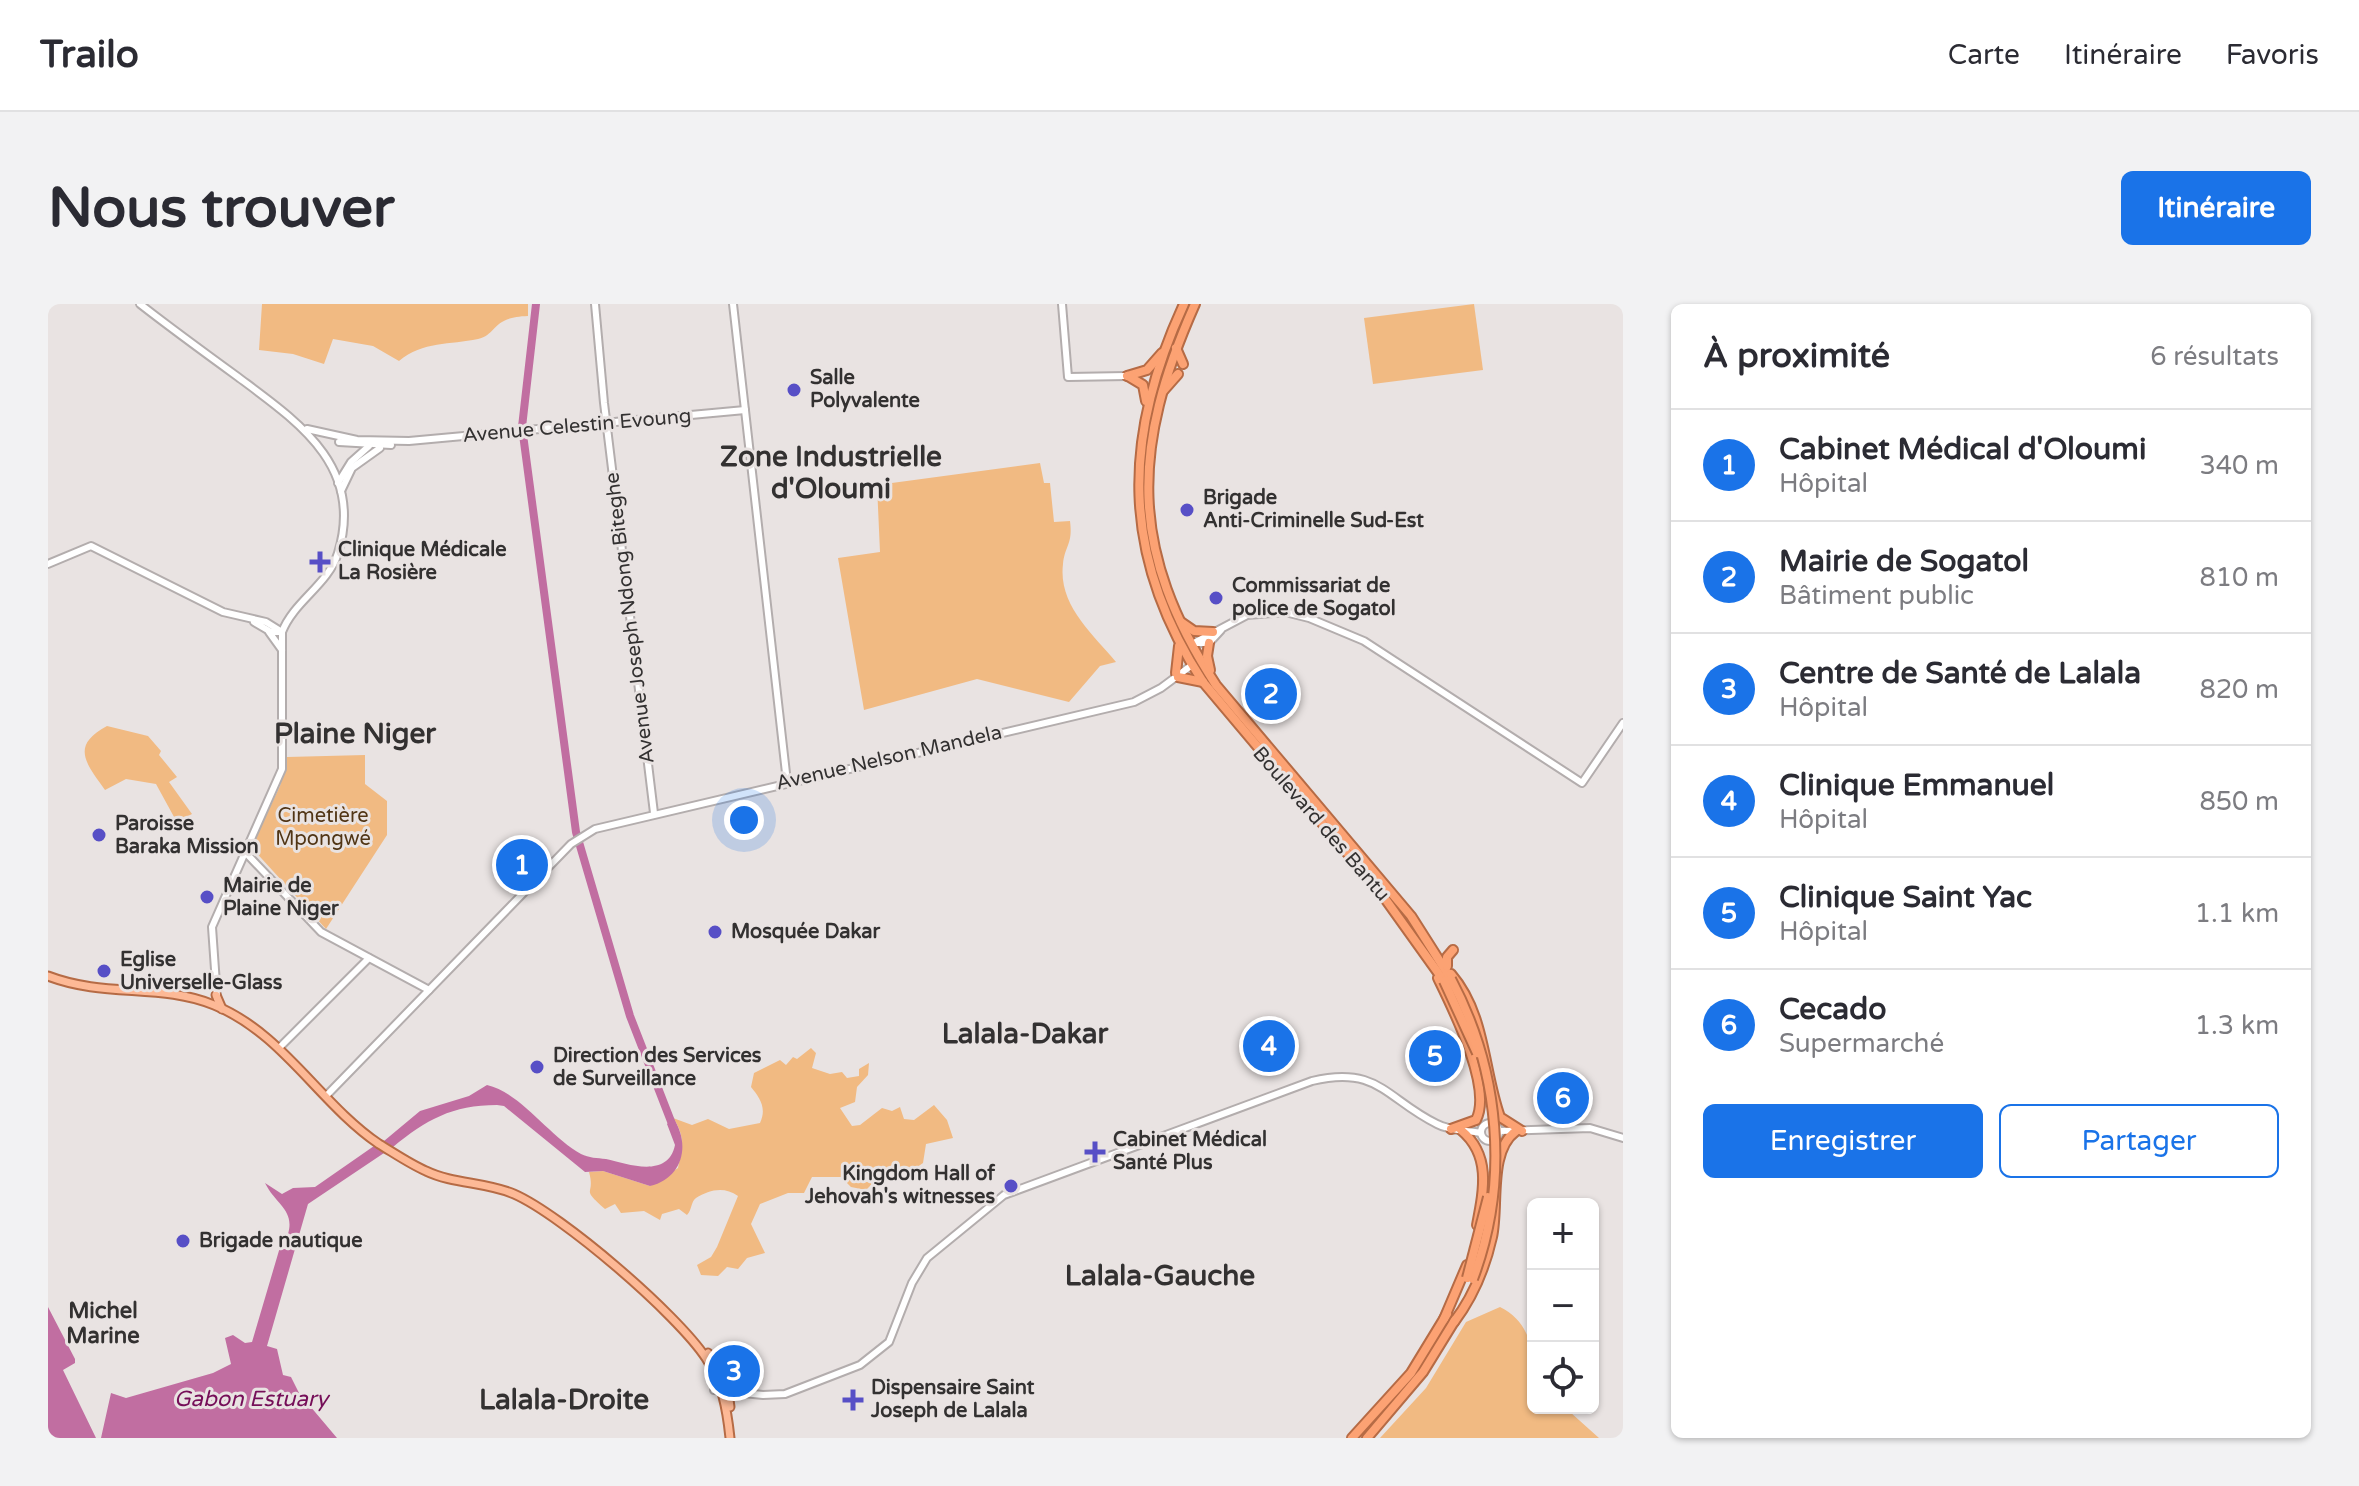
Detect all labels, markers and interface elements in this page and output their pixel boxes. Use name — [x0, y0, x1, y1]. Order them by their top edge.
text: Trailo — [40, 32, 139, 78]
text: Carte — [1948, 38, 2020, 72]
text: Itinéraire — [2064, 38, 2182, 72]
text: Favoris — [2226, 38, 2319, 72]
button: Itinéraire — [2121, 171, 2311, 245]
text: Nous trouver — [48, 175, 394, 242]
text: À proximité — [1703, 336, 1890, 377]
text: 6 résultats — [2150, 341, 2279, 372]
place label: Salle Polyvalente — [810, 366, 920, 413]
marker: Salle Polyvalente — [785, 381, 803, 399]
street label: Avenue Celestin Evoung — [462, 404, 692, 448]
text: Cabinet Médical d'Oloumi — [1779, 431, 2146, 468]
district label: Zone Industrielle d'Oloumi — [720, 440, 942, 506]
text: 1 — [1721, 450, 1737, 481]
text: 340 m — [2199, 450, 2279, 481]
text: Hôpital — [1779, 468, 1868, 499]
street label: Avenue Joseph Ndong Biteghe — [600, 471, 660, 765]
place label: Brigade Anti-Criminelle Sud-Est — [1203, 486, 1424, 533]
marker: Brigade Anti-Criminelle Sud-Est — [1178, 501, 1196, 519]
place label: Clinique Médicale La Rosière — [338, 538, 507, 585]
text: Mairie de Sogatol — [1779, 543, 2029, 580]
marker: Clinique Médicale La Rosière — [309, 551, 331, 573]
text: 2 — [1721, 562, 1737, 593]
text: 810 m — [2199, 562, 2279, 593]
place label: Commissariat de police de Sogatol — [1232, 574, 1396, 621]
text: Bâtiment public — [1779, 580, 1974, 611]
marker: Commissariat de police de Sogatol — [1207, 589, 1225, 607]
text: Centre de Santé de Lalala — [1779, 655, 2141, 692]
pin: 2 — [1245, 664, 1297, 724]
text: 3 — [1721, 674, 1737, 705]
text: 820 m — [2199, 674, 2279, 705]
text: Hôpital — [1779, 692, 1868, 723]
district label: Plaine Niger — [274, 717, 437, 751]
street label: Avenue Nelson Mandela — [774, 720, 1004, 796]
street label: Boulevard des Bantu — [1247, 742, 1395, 906]
text: Clinique Emmanuel — [1779, 767, 2054, 804]
text: 4 — [1721, 786, 1737, 817]
text: 850 m — [2199, 786, 2279, 817]
your location — [724, 800, 764, 840]
park label: Cimetière Mpongwé — [275, 804, 371, 851]
text: Hôpital — [1779, 804, 1868, 835]
place label: Paroisse Baraka Mission — [115, 812, 259, 859]
marker: Paroisse Baraka Mission — [90, 826, 108, 844]
pin: 1 — [496, 835, 548, 895]
place label: Mairie de Plaine Niger — [223, 874, 339, 921]
text: Clinique Saint Yac — [1779, 879, 2032, 916]
marker: Mairie de Plaine Niger — [198, 888, 216, 906]
text: 5 — [1721, 898, 1737, 929]
text: 1.1 km — [2195, 898, 2279, 929]
text: Hôpital — [1779, 916, 1868, 947]
place label: Mosquée Dakar — [731, 920, 880, 944]
marker: Mosquée Dakar — [706, 923, 724, 941]
place label: Eglise Universelle-Glass — [120, 948, 283, 995]
marker: Eglise Universelle-Glass — [95, 962, 113, 980]
text: Cecado — [1779, 991, 1886, 1028]
text: 6 — [1721, 1010, 1737, 1041]
text: 1.3 km — [2195, 1010, 2279, 1041]
pin: 4 — [1243, 1016, 1295, 1076]
district label: Lalala-Dakar — [942, 1017, 1110, 1051]
pin: 5 — [1409, 1026, 1461, 1086]
text: Supermarché — [1779, 1028, 1944, 1059]
place label: Direction des Services de Surveillance — [553, 1044, 762, 1091]
marker: Direction des Services de Surveillance — [528, 1058, 546, 1076]
pin: 6 — [1537, 1068, 1589, 1128]
button: Enregistrer — [1703, 1104, 1983, 1178]
button: Partager — [1999, 1104, 2279, 1178]
place label: Cabinet Médical Santé Plus — [1113, 1128, 1267, 1175]
marker: Cabinet Médical Santé Plus — [1084, 1141, 1106, 1163]
place label: Kingdom Hall of Jehovah's witnesses — [804, 1162, 995, 1209]
marker: Kingdom Hall of Jehovah's witnesses — [1002, 1177, 1020, 1195]
map controls — [1527, 1198, 1599, 1414]
button: + — [1527, 1198, 1599, 1270]
place label: Brigade nautique — [199, 1229, 363, 1253]
marker: Brigade nautique — [174, 1232, 192, 1250]
district label: Lalala-Gauche — [1065, 1259, 1255, 1293]
button: − — [1527, 1270, 1599, 1342]
district label: Michel Marine — [66, 1298, 140, 1349]
pin: 3 — [708, 1341, 760, 1401]
button: locate — [1527, 1342, 1599, 1414]
place label: Dispensaire Saint Joseph de Lalala — [870, 1376, 1035, 1423]
district label: Lalala-Droite — [479, 1383, 649, 1417]
water label: Gabon Estuary — [174, 1386, 330, 1412]
marker: Dispensaire Saint Joseph de Lalala — [842, 1389, 864, 1411]

